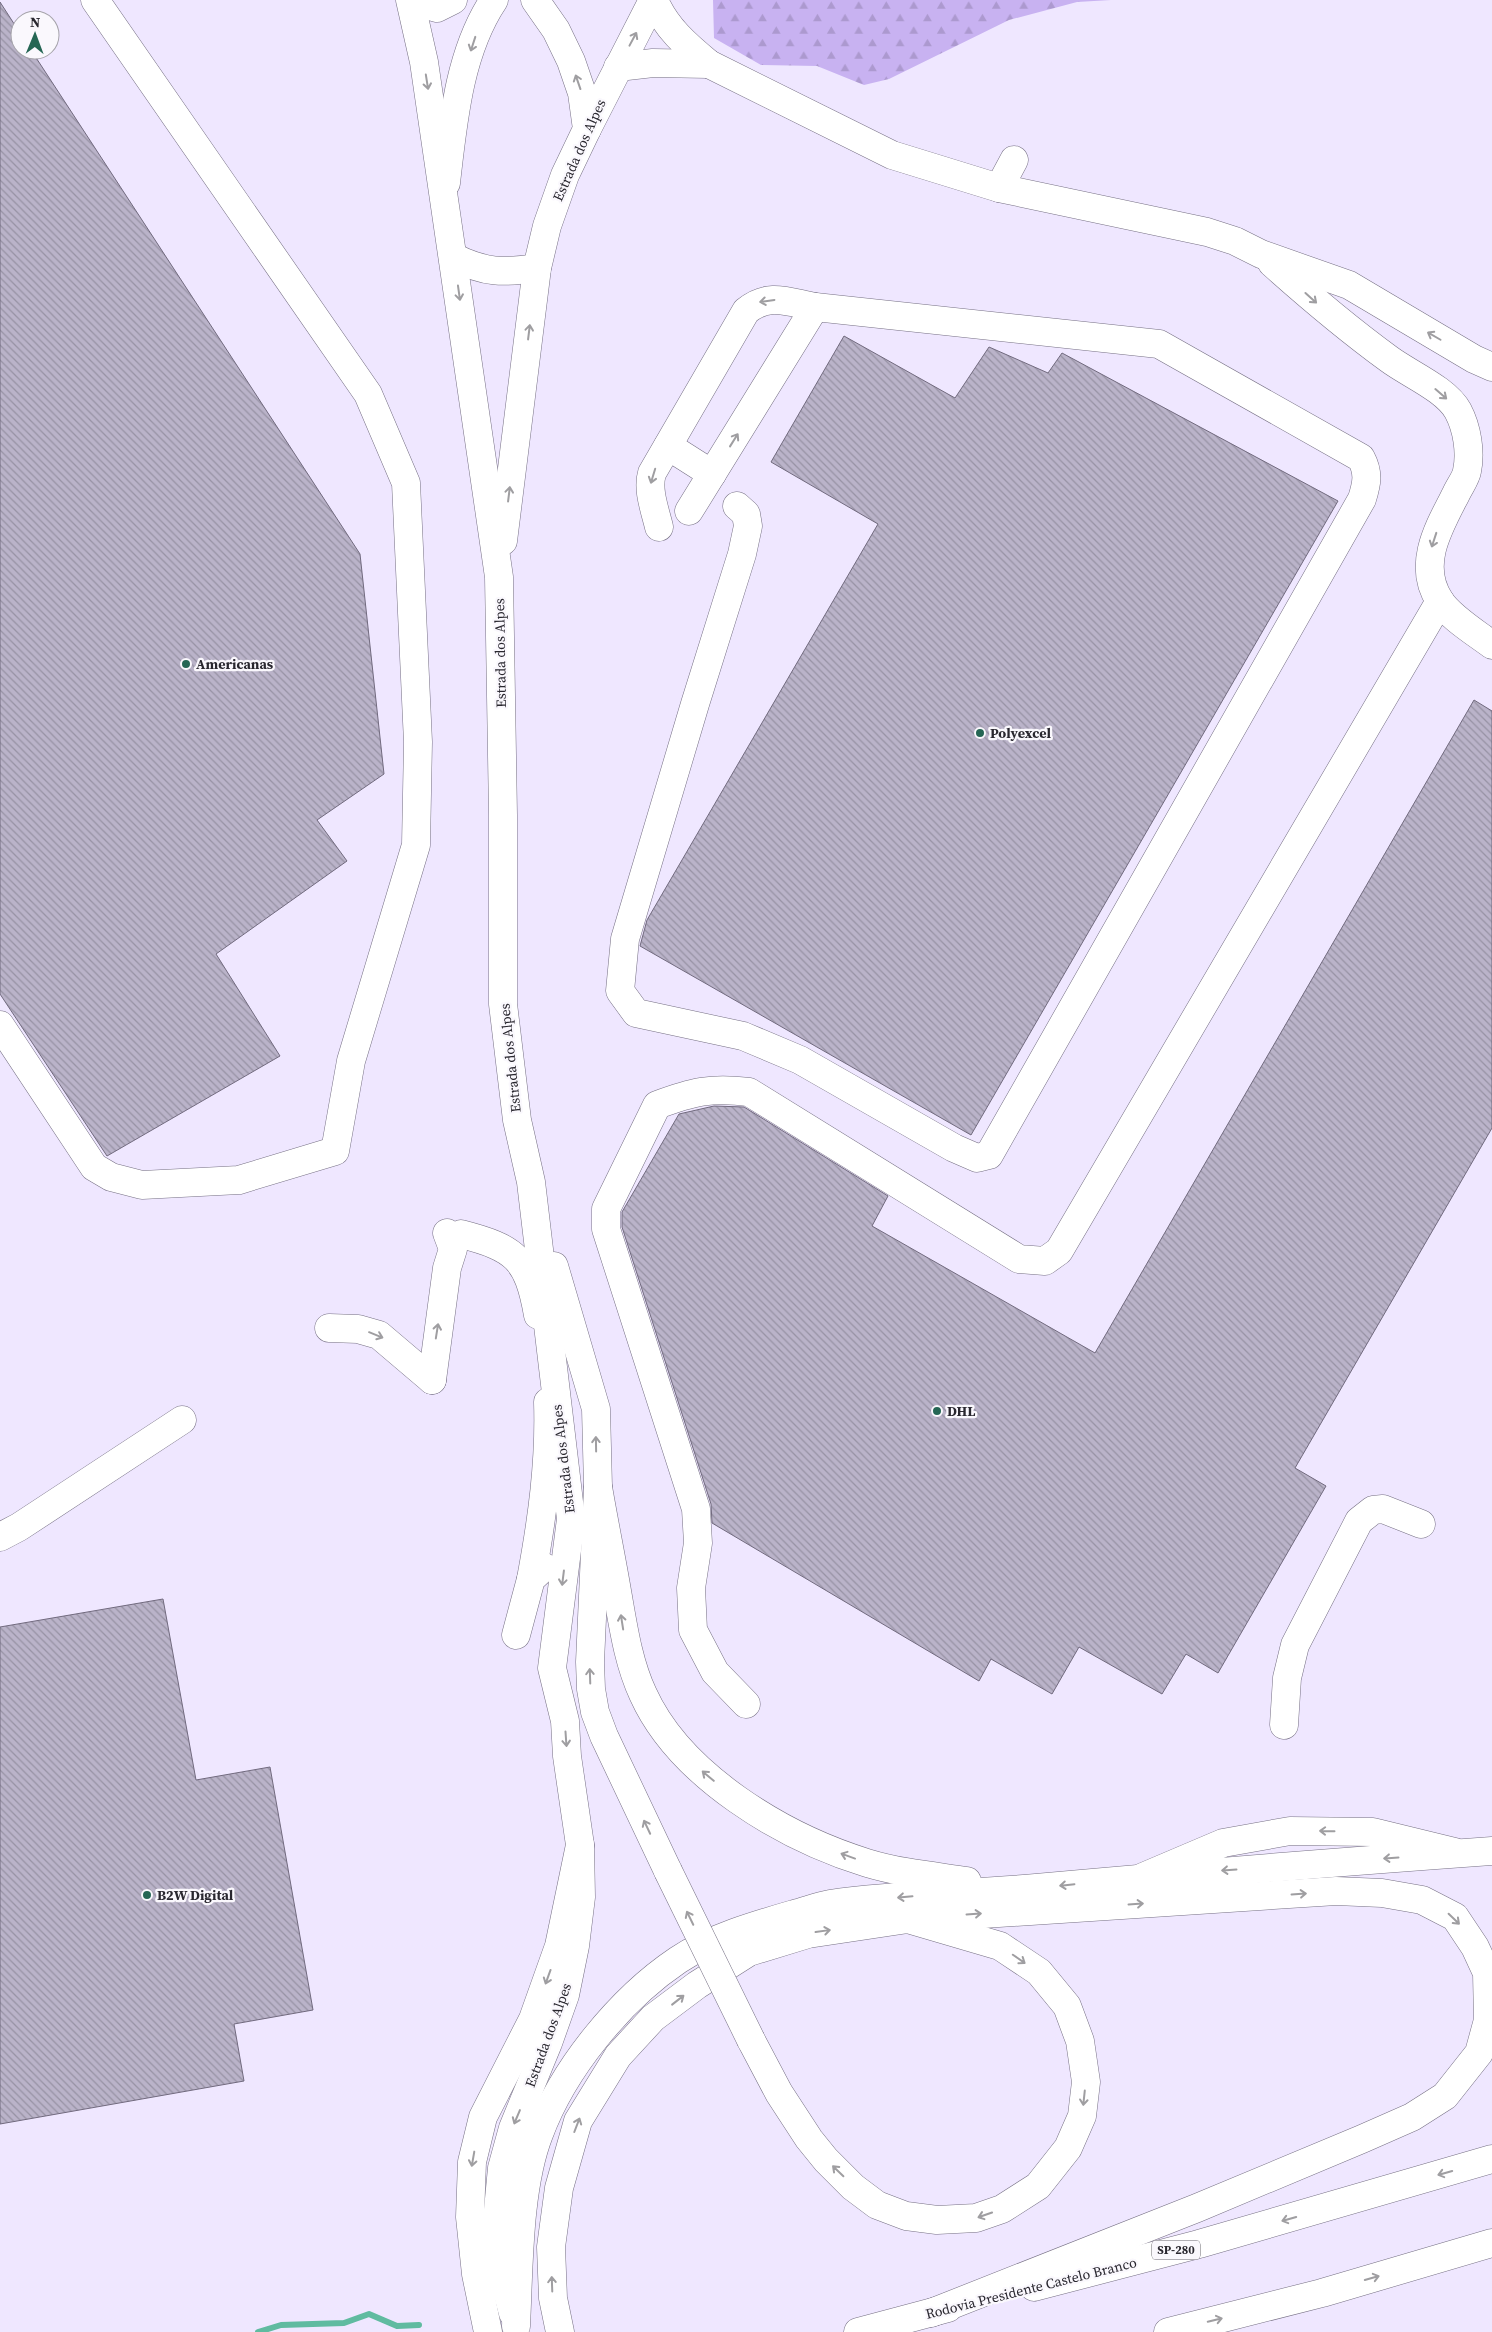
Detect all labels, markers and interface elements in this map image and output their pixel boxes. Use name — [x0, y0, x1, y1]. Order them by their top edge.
north arrow — [10, 10, 60, 60]
text: N — [30, 12, 41, 32]
one-way arrow — [628, 32, 638, 47]
one-way arrow — [467, 35, 477, 51]
one-way arrow — [423, 73, 433, 89]
one-way arrow — [573, 74, 582, 90]
street label: Estrada dos Alpes — [548, 96, 610, 204]
one-way arrow — [454, 285, 464, 301]
one-way arrow — [1304, 292, 1317, 304]
one-way arrow — [760, 296, 776, 306]
one-way arrow — [524, 325, 534, 341]
one-way arrow — [1426, 331, 1441, 341]
one-way arrow — [1434, 389, 1447, 400]
one-way arrow — [729, 433, 739, 447]
one-way arrow — [647, 468, 657, 484]
one-way arrow — [504, 486, 514, 502]
one-way arrow — [1429, 532, 1438, 547]
street label: Estrada dos Alpes — [489, 598, 511, 708]
place label: Americanas — [196, 654, 274, 674]
marker: Americanas — [180, 658, 192, 670]
place label: Polyexcel — [990, 723, 1051, 743]
marker: Polyexcel — [974, 727, 986, 739]
street label: Estrada dos Alpes — [494, 1002, 526, 1114]
one-way arrow — [433, 1323, 443, 1339]
one-way arrow — [368, 1331, 383, 1341]
place label: DHL — [947, 1401, 975, 1421]
street label: Estrada dos Alpes — [546, 1403, 580, 1515]
marker: DHL — [931, 1405, 943, 1417]
one-way arrow — [592, 1436, 601, 1452]
one-way arrow — [558, 1570, 568, 1586]
one-way arrow — [617, 1615, 627, 1631]
one-way arrow — [586, 1668, 595, 1684]
one-way arrow — [561, 1730, 571, 1746]
one-way arrow — [702, 1770, 715, 1781]
one-way arrow — [641, 1820, 651, 1835]
one-way arrow — [1319, 1826, 1336, 1836]
one-way arrow — [841, 1851, 856, 1860]
one-way arrow — [1383, 1854, 1399, 1863]
one-way arrow — [1221, 1866, 1237, 1875]
one-way arrow — [1059, 1880, 1075, 1890]
place label: B2W Digital — [157, 1885, 234, 1905]
marker: B2W Digital — [141, 1889, 153, 1901]
one-way arrow — [1290, 1889, 1306, 1898]
one-way arrow — [897, 1893, 913, 1902]
one-way arrow — [1128, 1899, 1144, 1909]
one-way arrow — [966, 1910, 982, 1919]
one-way arrow — [685, 1911, 695, 1926]
one-way arrow — [1448, 1913, 1461, 1925]
one-way arrow — [814, 1926, 830, 1936]
one-way arrow — [1012, 1954, 1026, 1964]
one-way arrow — [543, 1969, 552, 1985]
street label: Estrada dos Alpes — [520, 1980, 576, 2090]
one-way arrow — [671, 1994, 684, 2005]
one-way arrow — [1079, 2090, 1089, 2106]
one-way arrow — [512, 2109, 521, 2124]
one-way arrow — [573, 2118, 582, 2133]
one-way arrow — [468, 2151, 478, 2167]
one-way arrow — [831, 2165, 844, 2177]
one-way arrow — [1438, 2169, 1454, 2179]
one-way arrow — [978, 2211, 993, 2220]
one-way arrow — [1282, 2214, 1298, 2224]
road number: SP-280 — [1152, 2240, 1200, 2260]
street label: Rodovia Presidente Castelo Branco — [923, 2252, 1139, 2324]
one-way arrow — [1364, 2273, 1380, 2283]
one-way arrow — [548, 2276, 557, 2292]
one-way arrow — [1207, 2315, 1223, 2324]

